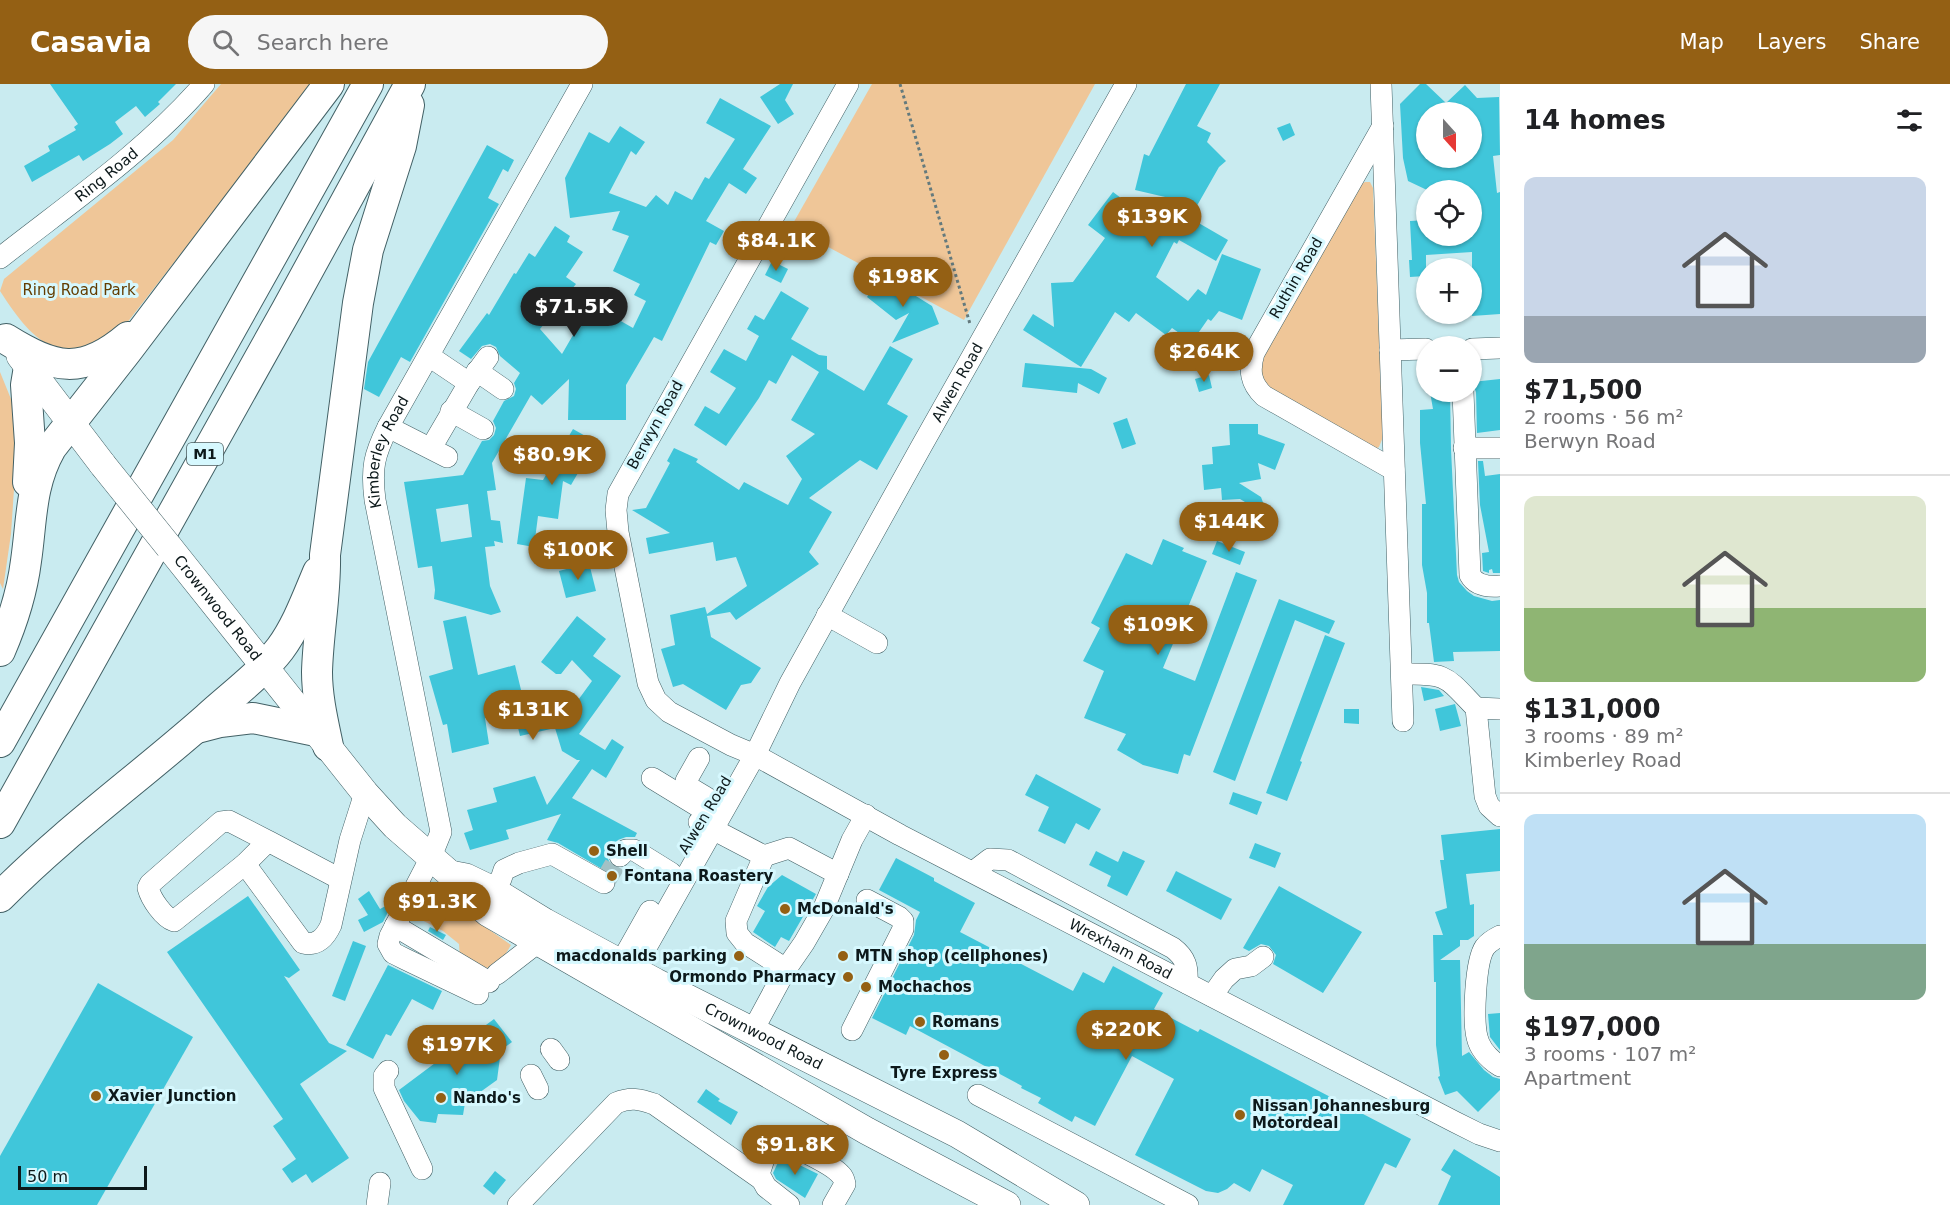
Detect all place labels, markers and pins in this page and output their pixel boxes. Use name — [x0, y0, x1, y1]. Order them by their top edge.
pin: $139K — [1110, 197, 1194, 248]
pin: $84.1K — [727, 221, 825, 272]
pin: $198K — [861, 257, 945, 308]
pin: $71.5K — [525, 287, 623, 338]
pin: $264K — [1162, 332, 1246, 383]
pin: $80.9K — [503, 435, 601, 486]
pin: $144K — [1187, 502, 1271, 553]
pin: $100K — [536, 530, 620, 581]
pin: $109K — [1116, 605, 1200, 656]
pin: $131K — [491, 690, 575, 741]
place label: Shell — [606, 842, 648, 860]
marker: Shell — [587, 844, 601, 858]
place label: Fontana Roastery — [624, 867, 774, 885]
marker: Fontana Roastery — [605, 869, 619, 883]
pin: $91.3K — [388, 882, 486, 933]
place label: McDonald's — [797, 900, 894, 918]
marker: McDonald's — [778, 902, 792, 916]
place label: macdonalds parking — [556, 947, 727, 965]
place label: MTN shop (cellphones) — [855, 947, 1048, 965]
marker: macdonalds parking — [732, 949, 746, 963]
marker: MTN shop (cellphones) — [836, 949, 850, 963]
place label: Ormondo Pharmacy — [669, 968, 836, 986]
marker: Ormondo Pharmacy — [841, 970, 855, 984]
place label: Mochachos — [878, 978, 972, 996]
marker: Mochachos — [859, 980, 873, 994]
pin: $220K — [1084, 1010, 1168, 1061]
place label: Romans — [932, 1013, 999, 1031]
marker: Romans — [913, 1015, 927, 1029]
pin: $197K — [415, 1025, 499, 1076]
marker: Tyre Express — [937, 1048, 951, 1062]
place label: Tyre Express — [890, 1064, 998, 1082]
place label: Xavier Junction — [108, 1087, 237, 1105]
marker: Xavier Junction — [89, 1089, 103, 1103]
place label: Nando's — [453, 1089, 521, 1107]
marker: Nando's — [434, 1091, 448, 1105]
place label: Nissan Johannesburg Motordeal — [1252, 1097, 1430, 1132]
marker: Nissan Johannesburg Motordeal — [1233, 1108, 1247, 1122]
pin: $91.8K — [746, 1125, 844, 1176]

